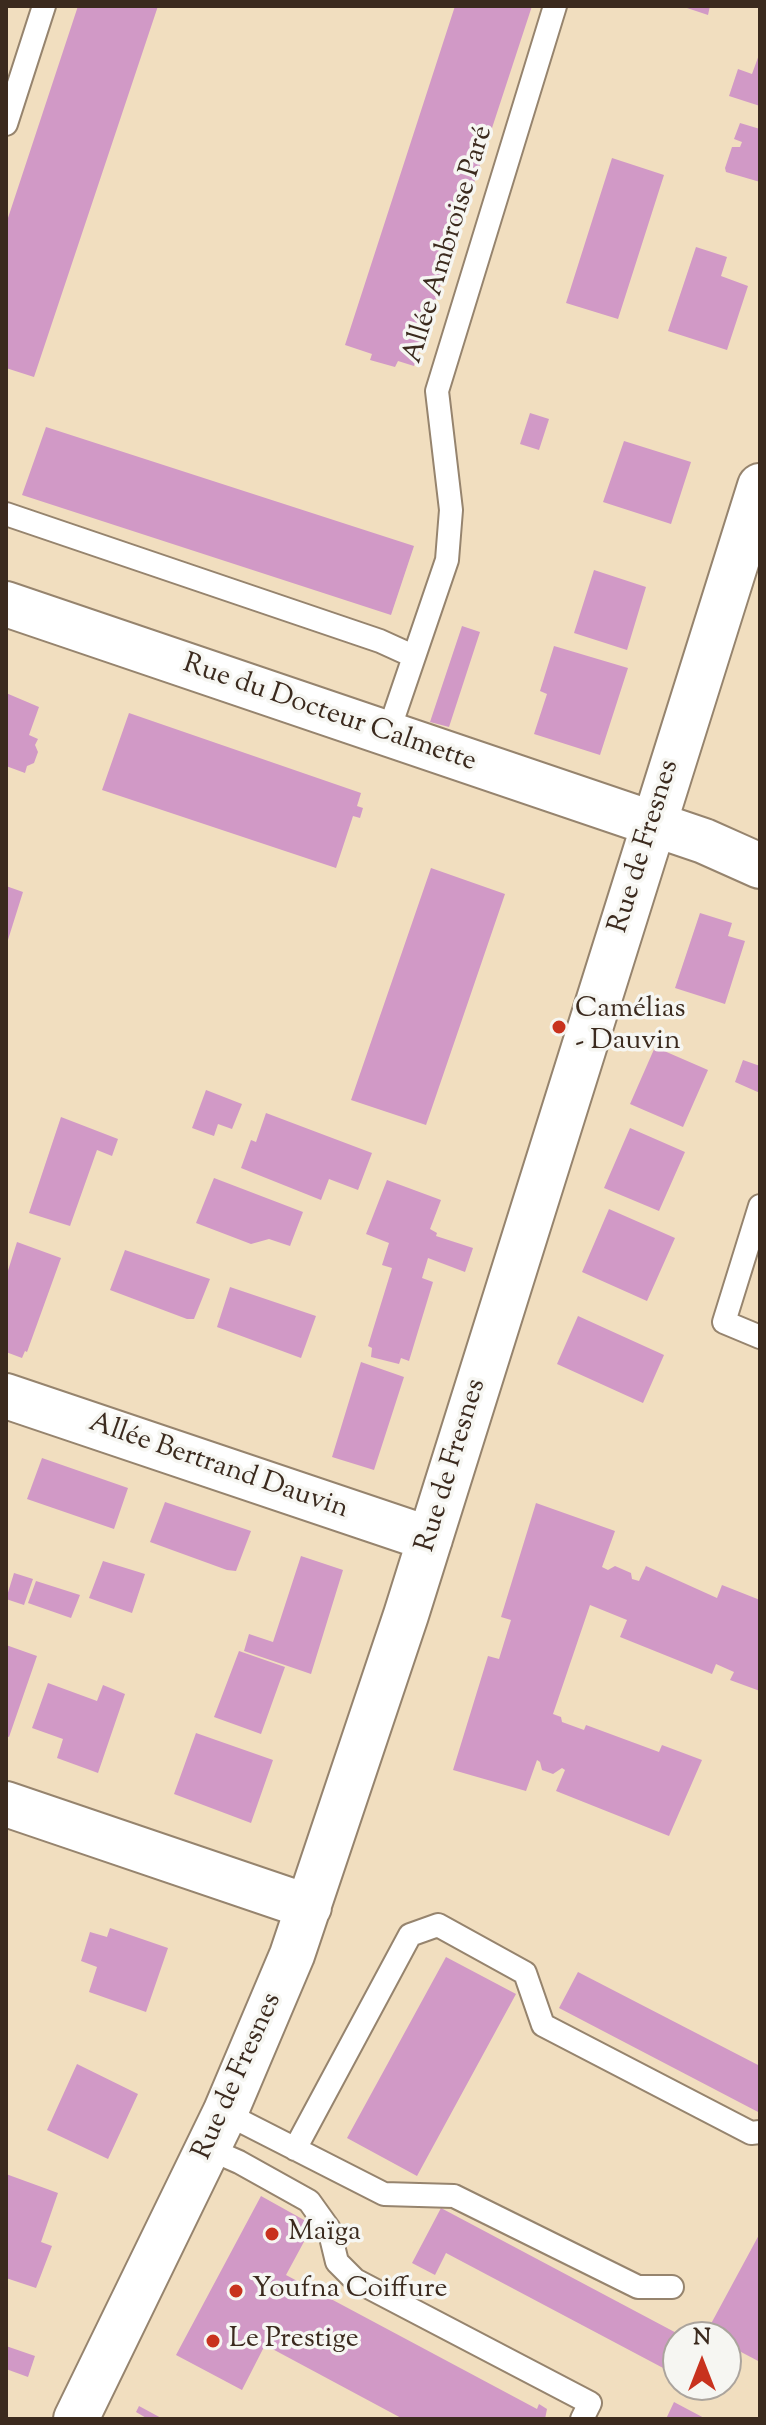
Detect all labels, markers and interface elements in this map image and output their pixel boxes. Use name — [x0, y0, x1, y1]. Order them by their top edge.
street label: Allée Ambroise Paré — [398, 122, 502, 368]
street label: Rue du Docteur Calmette — [178, 649, 480, 781]
street label: Rue de Fresnes — [604, 757, 688, 937]
place label: Camélias - Dauvin — [575, 994, 686, 1060]
marker: Camélias - Dauvin — [550, 1018, 568, 1036]
street label: Rue de Fresnes — [411, 1376, 495, 1556]
street label: Allée Bertrand Dauvin — [84, 1408, 352, 1528]
street label: Rue de Fresnes — [187, 1988, 291, 2166]
place label: Maïga — [288, 2217, 361, 2251]
marker: Maïga — [263, 2225, 281, 2243]
place label: Youfna Coiffure — [252, 2274, 447, 2308]
marker: Youfna Coiffure — [227, 2282, 245, 2300]
north arrow — [662, 2321, 742, 2401]
text: N — [693, 2323, 711, 2355]
place label: Le Prestige — [229, 2324, 359, 2358]
marker: Le Prestige — [204, 2332, 222, 2350]

